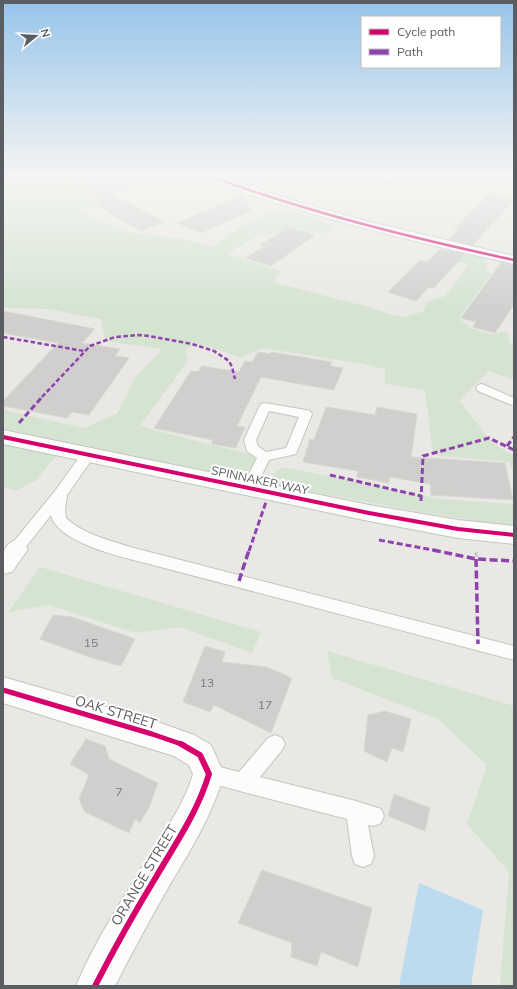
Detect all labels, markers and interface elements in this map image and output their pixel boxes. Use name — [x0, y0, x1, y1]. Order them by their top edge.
north arrow — [16, 16, 56, 56]
legend — [361, 16, 501, 68]
text: Cycle path — [397, 24, 455, 39]
text: N — [38, 27, 53, 39]
text: Path — [397, 44, 423, 59]
street label: SPINNAKER WAY — [210, 462, 311, 498]
house number: 15 — [84, 635, 98, 650]
house number: 13 — [200, 675, 214, 690]
street label: OAK STREET — [73, 691, 160, 733]
house number: 17 — [258, 697, 272, 712]
house number: 7 — [115, 784, 123, 799]
street label: ORANGE STREET — [107, 821, 182, 929]

